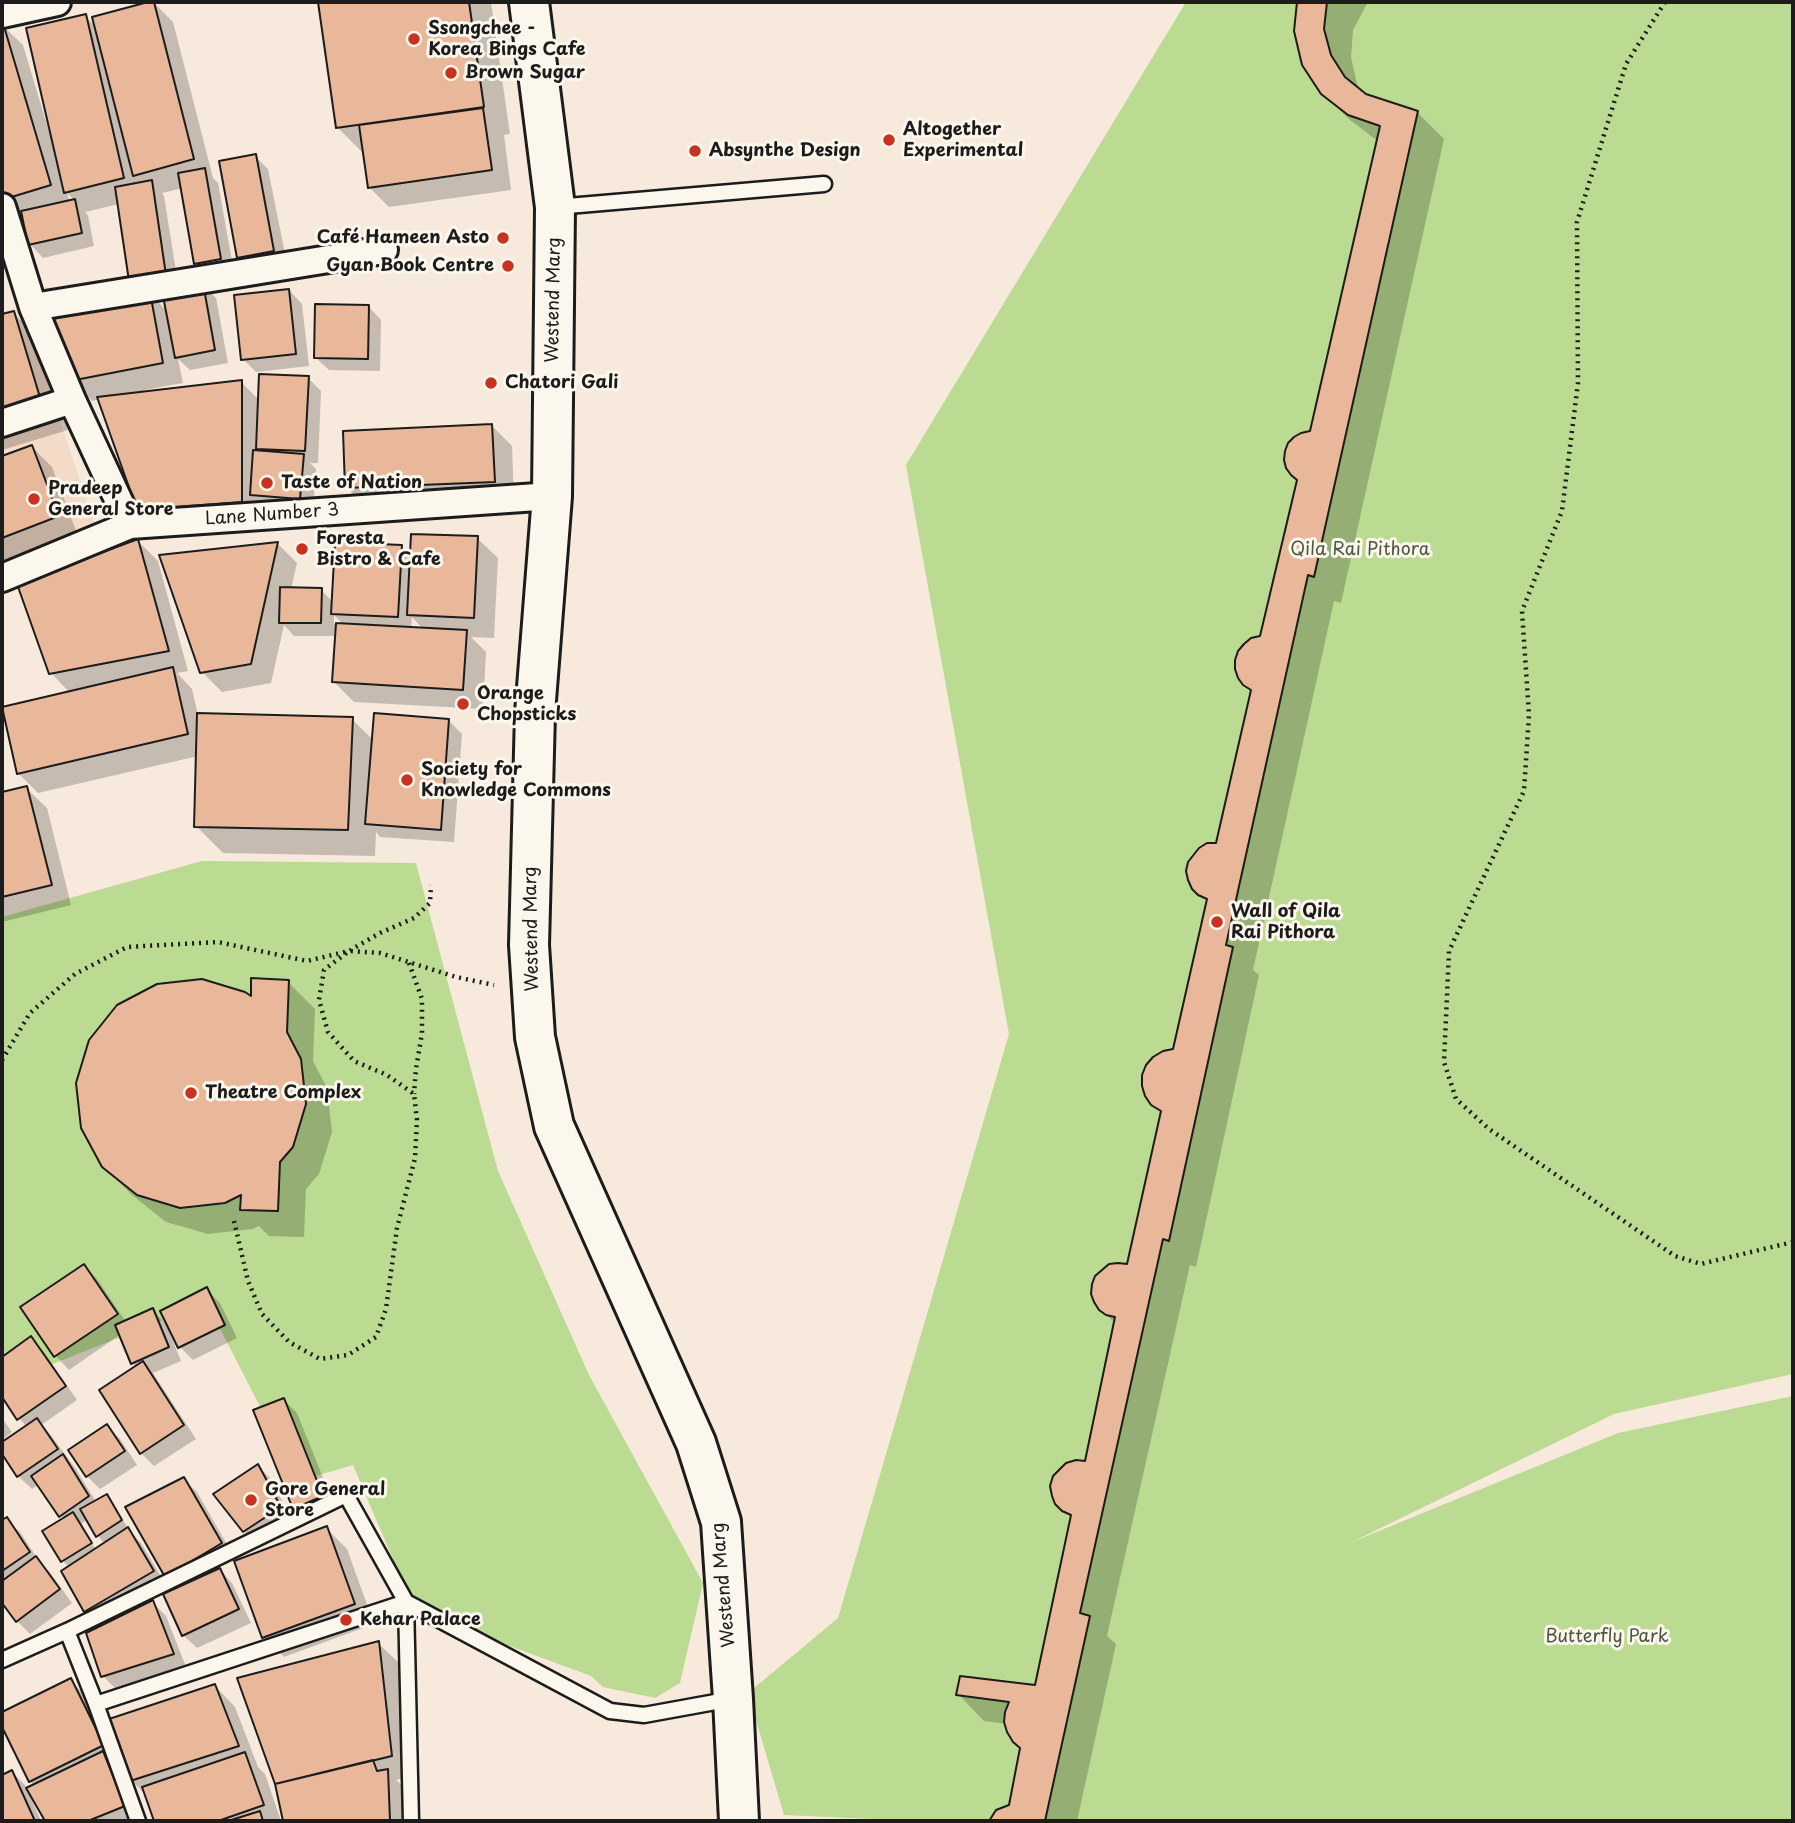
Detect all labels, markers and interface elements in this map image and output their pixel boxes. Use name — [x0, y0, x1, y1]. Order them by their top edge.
place label: Ssongchee - Korea Bings Cafe — [428, 18, 585, 60]
marker: Ssongchee - Korea Bings Cafe — [406, 31, 422, 47]
place label: Brown Sugar — [465, 62, 585, 84]
marker: Brown Sugar — [443, 65, 459, 81]
place label: Altogether Experimental — [903, 119, 1023, 162]
marker: Altogether Experimental — [881, 132, 897, 148]
place label: Absynthe Design — [709, 140, 861, 162]
marker: Absynthe Design — [687, 143, 703, 159]
place label: Café Hameen Asto — [317, 227, 489, 249]
marker: Café Hameen Asto — [495, 230, 511, 246]
street label: Westend Marg — [542, 237, 566, 363]
place label: Gyan Book Centre — [326, 255, 494, 277]
marker: Gyan Book Centre — [500, 258, 516, 274]
place label: Chatori Gali — [505, 372, 618, 394]
marker: Chatori Gali — [483, 375, 499, 391]
place label: Taste of Nation — [281, 472, 422, 494]
marker: Taste of Nation — [259, 475, 275, 491]
place label: Pradeep General Store — [48, 478, 174, 520]
marker: Pradeep General Store — [26, 491, 42, 507]
street label: Lane Number 3 — [204, 500, 340, 530]
place label: Foresta Bistro & Cafe — [316, 528, 441, 570]
park label: Qila Rai Pithora — [1290, 539, 1430, 561]
marker: Foresta Bistro & Cafe — [294, 541, 310, 557]
place label: Orange Chopsticks — [477, 683, 576, 726]
marker: Orange Chopsticks — [455, 696, 471, 712]
place label: Society for Knowledge Commons — [421, 759, 611, 802]
marker: Society for Knowledge Commons — [399, 772, 415, 788]
street label: Westend Marg — [520, 866, 544, 992]
place label: Wall of Qila Rai Pithora — [1231, 901, 1341, 944]
marker: Wall of Qila Rai Pithora — [1209, 914, 1225, 930]
place label: Theatre Complex — [205, 1082, 361, 1104]
marker: Theatre Complex — [183, 1085, 199, 1101]
place label: Gore General Store — [265, 1479, 385, 1522]
marker: Gore General Store — [243, 1492, 259, 1508]
street label: Westend Marg — [708, 1522, 740, 1648]
place label: Kehar Palace — [360, 1609, 481, 1631]
marker: Kehar Palace — [338, 1612, 354, 1628]
park label: Butterfly Park — [1545, 1626, 1669, 1648]

